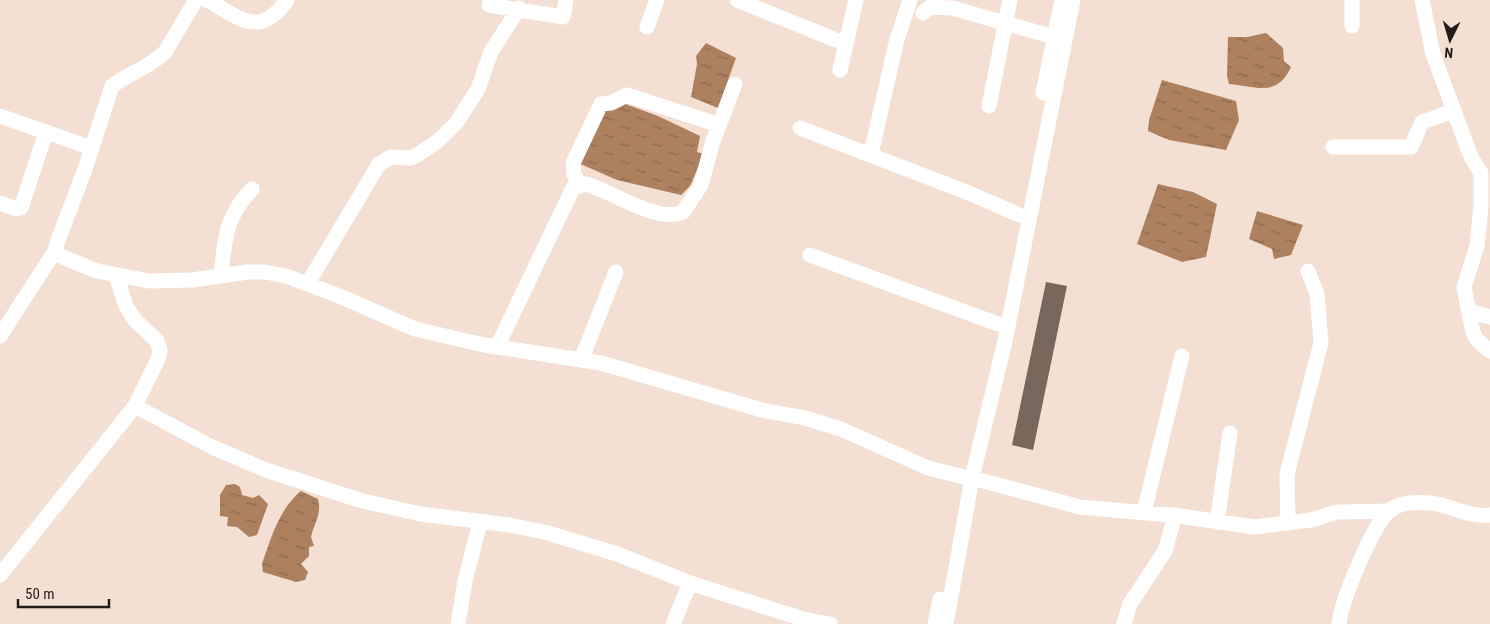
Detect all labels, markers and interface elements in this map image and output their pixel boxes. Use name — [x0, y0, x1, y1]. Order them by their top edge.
north arrow — [1425, 15, 1475, 65]
text: N — [1444, 45, 1454, 61]
scale bar — [18, 576, 109, 608]
text: 50 m — [25, 585, 55, 603]

